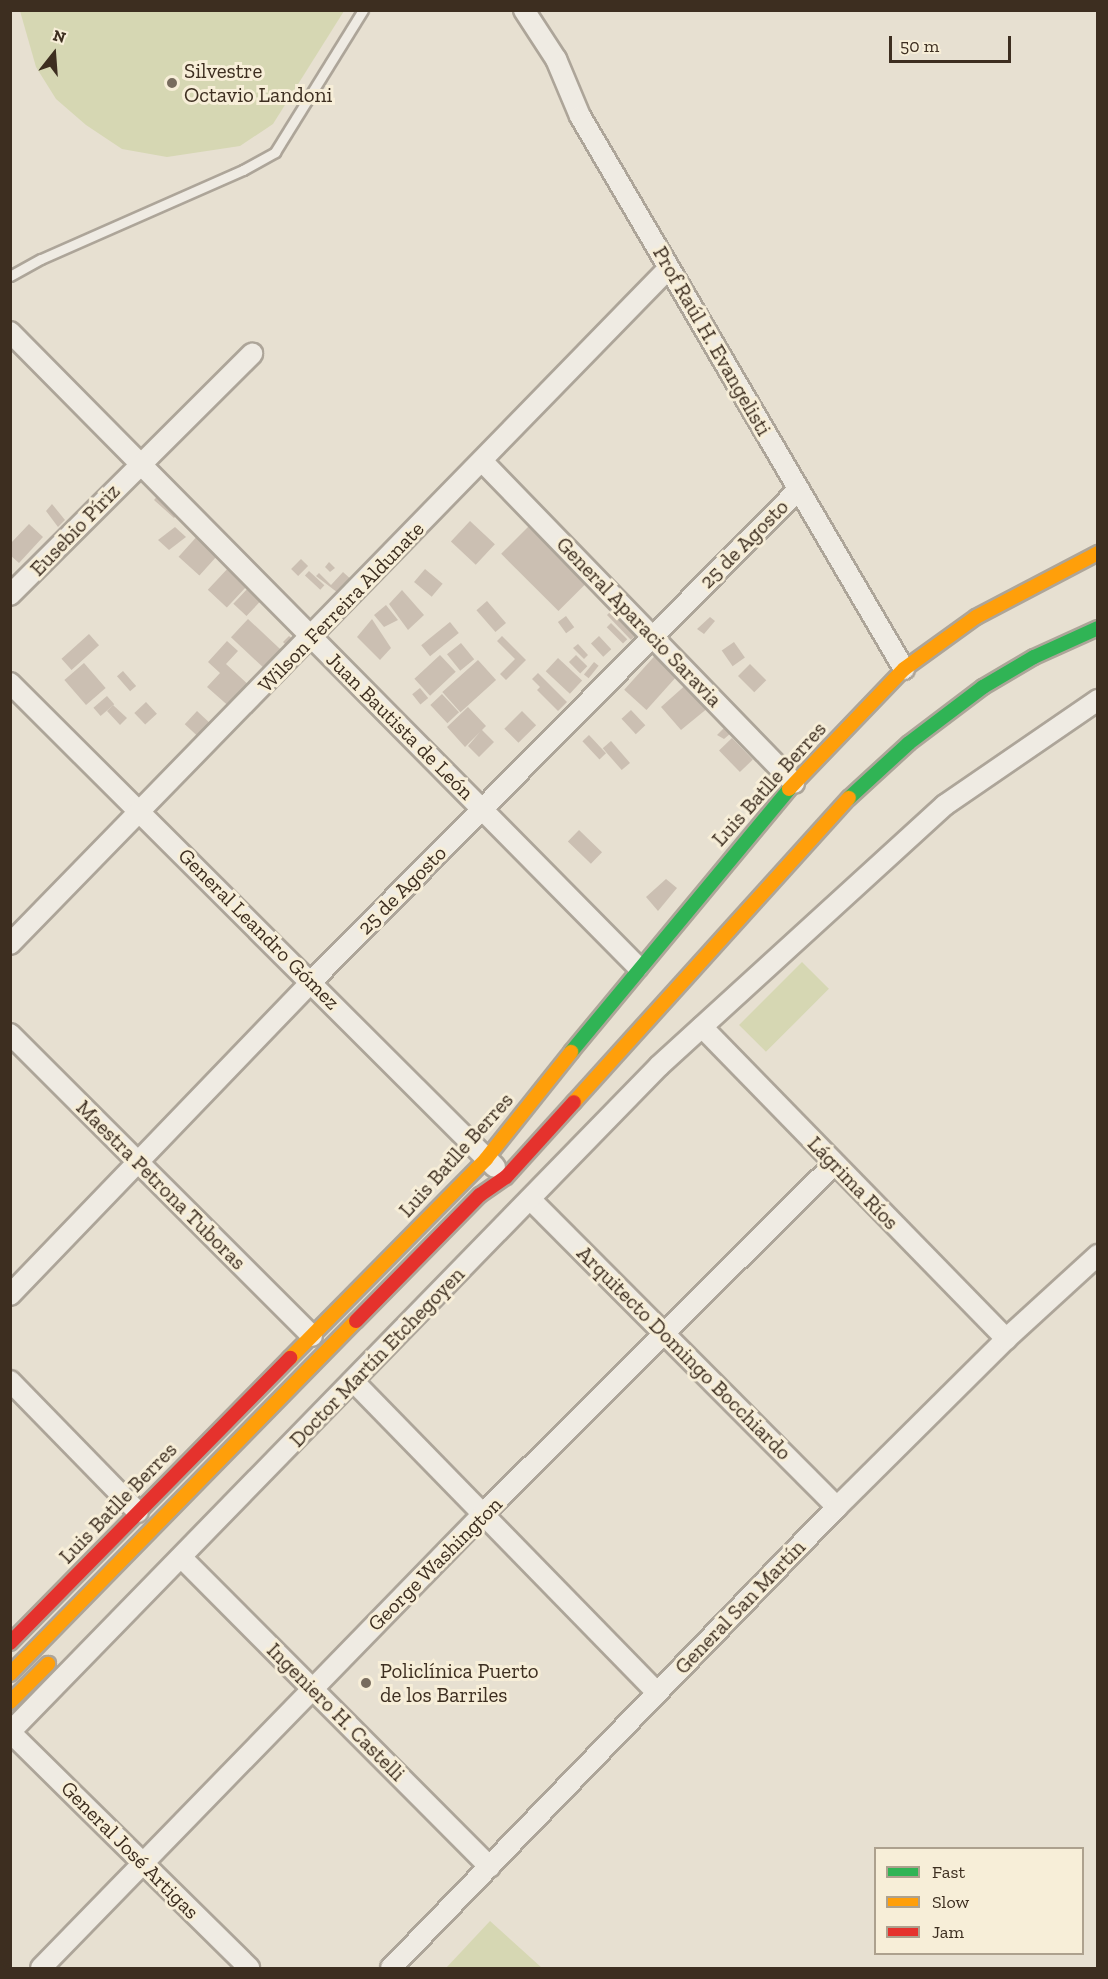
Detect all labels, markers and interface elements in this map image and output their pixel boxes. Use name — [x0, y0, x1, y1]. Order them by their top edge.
north arrow — [24, 24, 84, 84]
scale bar — [892, 24, 1014, 62]
text: N — [51, 25, 68, 47]
text: 50 m — [900, 35, 939, 57]
place label: Silvestre Octavio Landoni — [184, 58, 332, 108]
marker: Silvestre Octavio Landoni — [165, 76, 179, 90]
street label: Prof Raúl H. Evangelisti — [648, 242, 776, 440]
street label: Eusebio Píriz — [25, 479, 125, 581]
street label: 25 de Agosto — [694, 494, 794, 594]
street label: Wilson Ferreira Aldunate — [253, 516, 429, 698]
street label: General Aparacio Saravia — [551, 531, 727, 713]
street label: Juan Bautista de León — [321, 647, 479, 805]
street label: Luis Batlle Berres — [707, 717, 831, 851]
street label: 25 de Agosto — [352, 840, 452, 940]
street label: General Leandro Gómez — [173, 843, 345, 1015]
street label: Luis Batlle Berres — [394, 1088, 518, 1222]
street label: Maestra Petrona Tuboras — [71, 1095, 251, 1275]
street label: Lágrima Ríos — [802, 1131, 904, 1235]
street label: Arquitecto Domingo Bocchiardo — [572, 1241, 796, 1465]
street label: Doctor Martín Etchegoyen — [284, 1262, 470, 1452]
street label: Luis Batlle Berres — [54, 1437, 182, 1569]
street label: George Washington — [362, 1491, 508, 1637]
street label: General San Martín — [670, 1535, 810, 1679]
street label: Ingeniero H. Castelli — [262, 1638, 410, 1786]
place label: Policlínica Puerto de los Barriles — [380, 1658, 539, 1708]
marker: Policlínica Puerto de los Barriles — [357, 1674, 375, 1692]
street label: General José Artigas — [55, 1775, 205, 1925]
legend — [874, 1847, 1084, 1955]
text: Fast — [932, 1861, 965, 1883]
text: Slow — [932, 1891, 969, 1913]
text: Jam — [932, 1921, 964, 1943]

